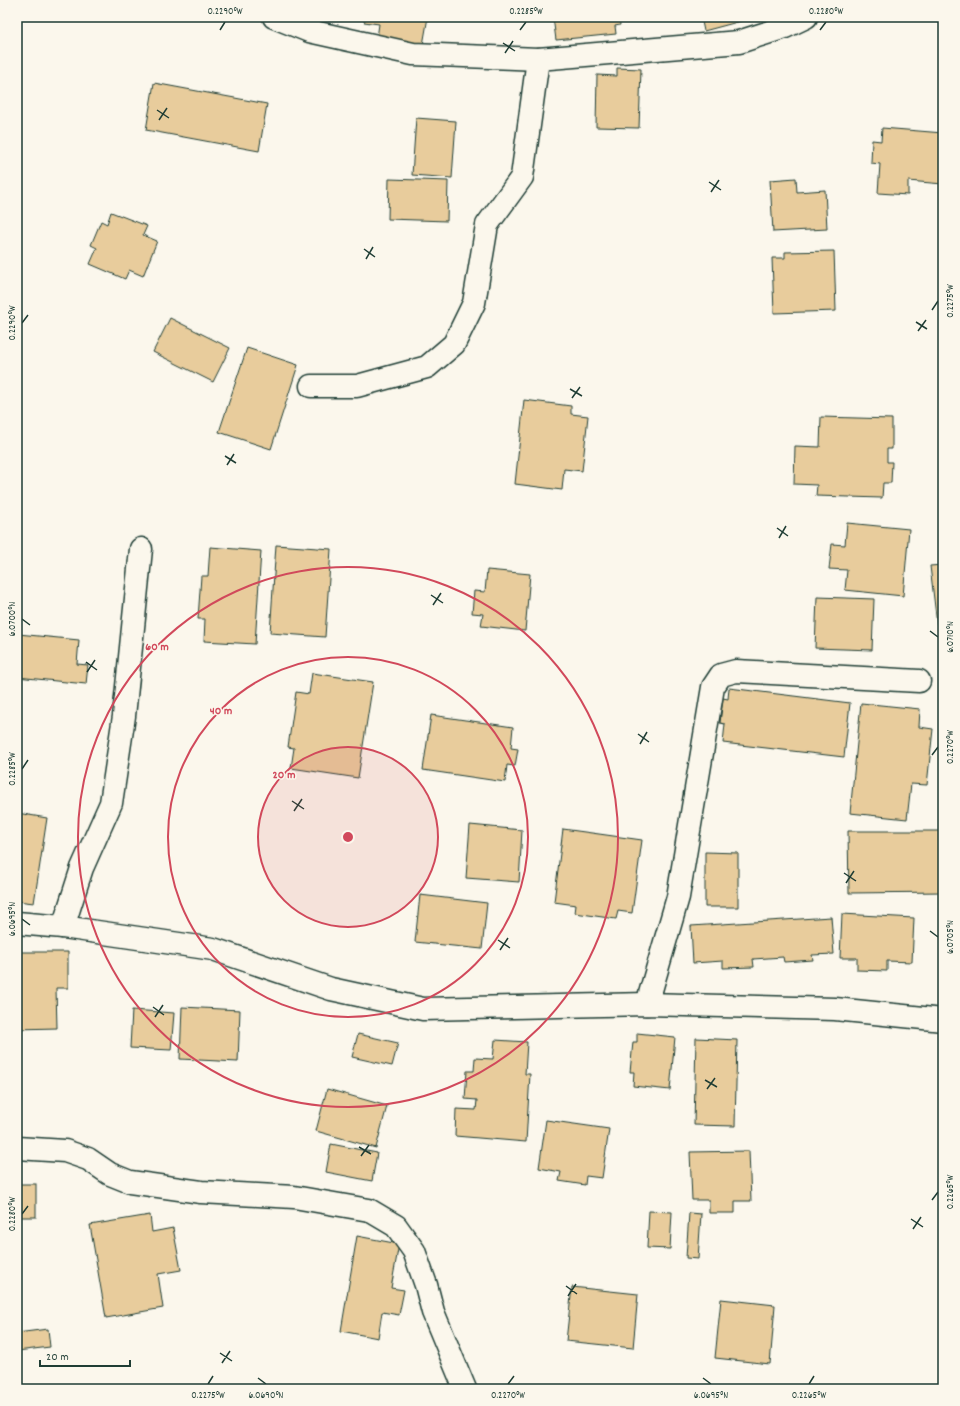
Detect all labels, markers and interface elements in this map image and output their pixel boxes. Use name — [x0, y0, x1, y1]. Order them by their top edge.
text: 0.2290°W — [208, 5, 243, 19]
text: 0.2285°W — [509, 5, 543, 19]
text: 0.2280°W — [809, 5, 843, 19]
text: 0.2275°W — [944, 284, 958, 318]
text: 0.2290°W — [6, 305, 20, 340]
text: 6.0700°N — [6, 601, 20, 636]
text: 6.0710°N — [944, 621, 958, 653]
text: 60 m — [145, 639, 169, 656]
text: 40 m — [210, 703, 232, 720]
text: 0.2270°W — [944, 730, 958, 764]
text: 0.2285°W — [6, 752, 20, 786]
text: 20 m — [273, 767, 295, 784]
centre of rings — [341, 830, 355, 844]
text: 6.0695°N — [6, 902, 20, 936]
text: 6.0705°N — [944, 920, 958, 954]
text: 0.2265°W — [944, 1175, 958, 1209]
text: 0.2280°W — [6, 1197, 20, 1231]
scale bar — [40, 1342, 130, 1368]
text: 20 m — [46, 1349, 69, 1366]
text: 0.2275°W — [191, 1389, 225, 1403]
text: 6.0690°N — [248, 1389, 284, 1403]
text: 0.2270°W — [491, 1389, 525, 1403]
text: 6.0695°N — [694, 1389, 728, 1403]
text: 0.2265°W — [792, 1389, 826, 1403]

